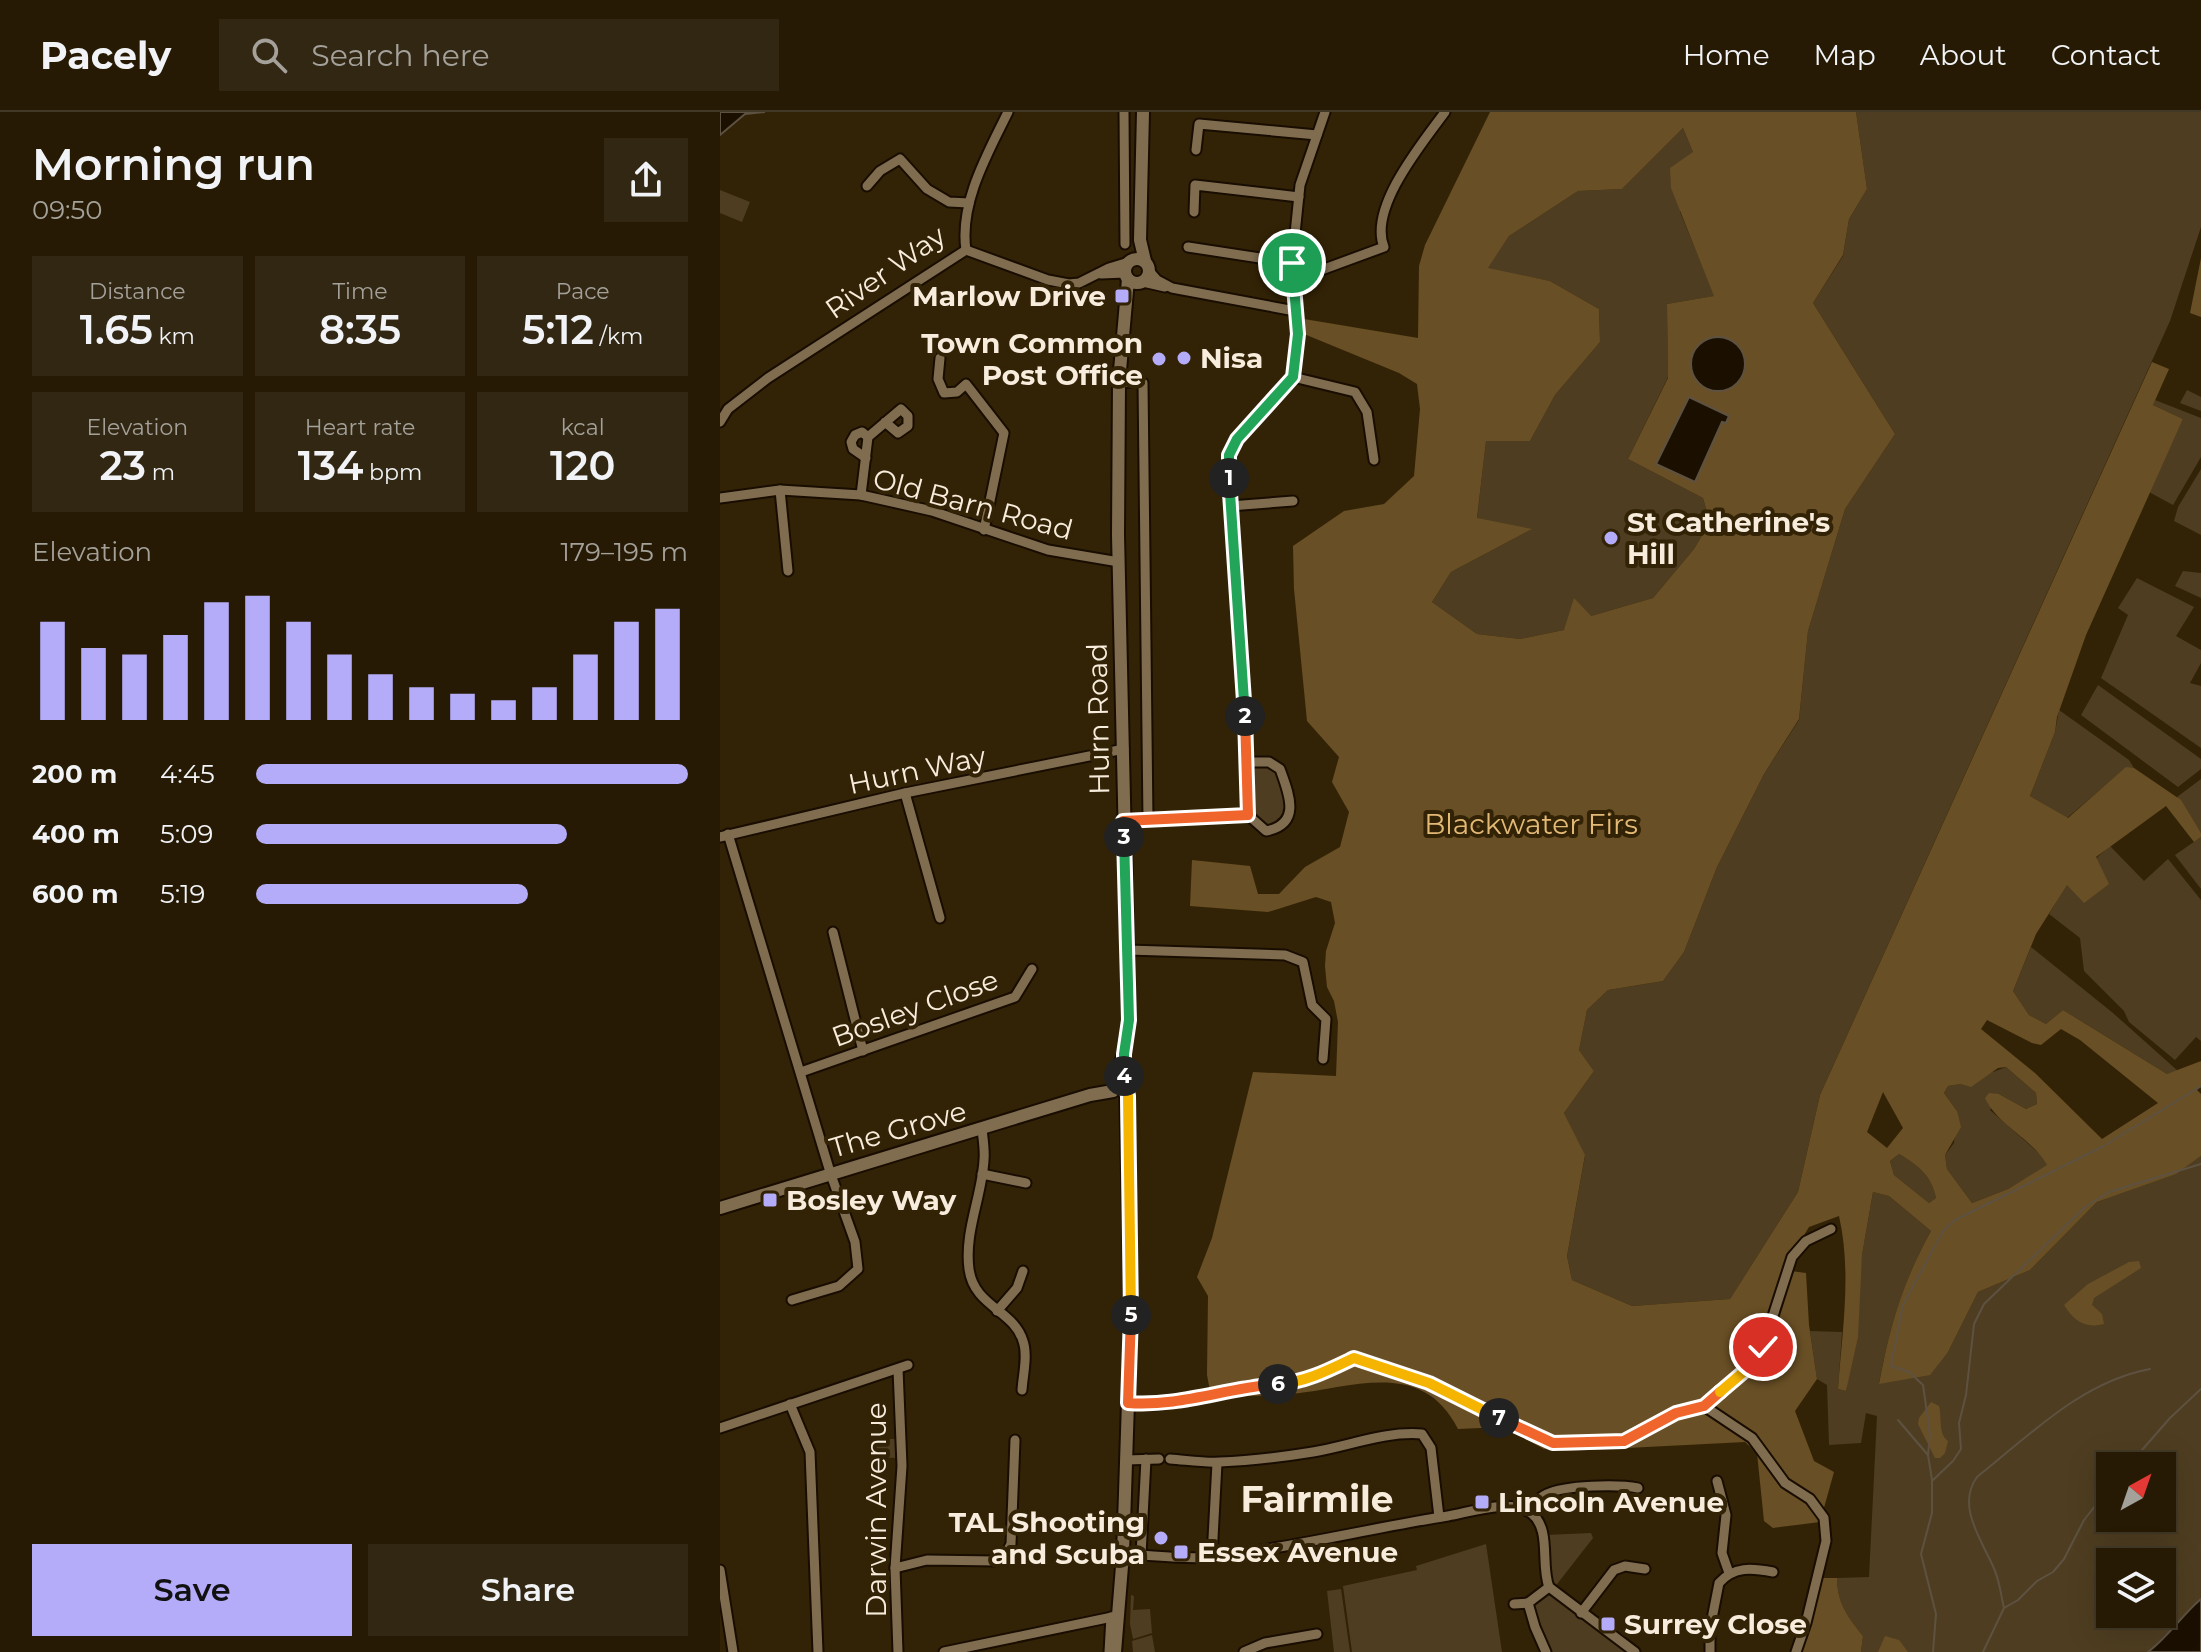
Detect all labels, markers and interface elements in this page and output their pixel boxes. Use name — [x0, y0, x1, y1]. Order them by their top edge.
search box — [219, 19, 779, 91]
text: Pacely — [40, 32, 171, 79]
icon: search — [247, 33, 291, 77]
text: Search here — [311, 37, 490, 74]
text: Home — [1683, 38, 1770, 72]
text: Map — [1814, 38, 1876, 72]
text: About — [1920, 38, 2007, 72]
text: Contact — [2051, 38, 2161, 72]
text: Morning run — [32, 137, 315, 191]
button: share — [604, 138, 688, 222]
text: 09:50 — [32, 194, 103, 226]
street label: River Way — [818, 218, 952, 326]
pin — [1258, 229, 1326, 297]
icon: arrive — [1270, 241, 1314, 285]
text: Distance — [89, 278, 186, 305]
text: Time — [332, 278, 388, 305]
text: Pace — [556, 278, 610, 305]
place label: Marlow Drive — [912, 279, 1106, 313]
marker: Marlow Drive — [1113, 287, 1131, 305]
text: 1.65 — [80, 305, 153, 354]
text: 8:35 — [319, 305, 401, 354]
text: 5:12 — [522, 305, 594, 354]
text: km — [153, 323, 195, 350]
text: /km — [594, 323, 643, 350]
place label: Town Common Post Office — [921, 326, 1143, 392]
place label: Nisa — [1200, 341, 1263, 375]
marker: Nisa — [1175, 349, 1193, 367]
marker: Town Common Post Office — [1150, 350, 1168, 368]
text: Elevation — [86, 414, 188, 441]
text: Heart rate — [305, 414, 415, 441]
text: kcal — [561, 414, 605, 441]
text: 23 — [99, 441, 146, 490]
text: 134 — [298, 441, 363, 490]
text: 120 — [550, 441, 615, 490]
pin: 1 — [1209, 458, 1249, 498]
text: m — [146, 459, 175, 486]
text: bpm — [363, 459, 422, 486]
street label: Old Barn Road — [869, 461, 1077, 547]
text: 1 — [1225, 464, 1233, 491]
place label: St Catherine's Hill — [1627, 505, 1830, 571]
marker: St Catherine's Hill — [1602, 529, 1620, 547]
text: Elevation — [32, 536, 152, 568]
text: 179–195 m — [560, 536, 688, 568]
street label: Hurn Road — [1080, 643, 1116, 795]
pin: 2 — [1225, 696, 1265, 736]
text: 2 — [1239, 702, 1251, 729]
street label: Hurn Way — [845, 739, 990, 801]
text: 200 m — [32, 758, 117, 790]
text: 4:45 — [160, 758, 215, 790]
park label: Blackwater Firs — [1424, 807, 1638, 841]
pin: 3 — [1104, 817, 1144, 857]
text: 400 m — [32, 818, 120, 850]
text: 5:09 — [160, 818, 213, 850]
text: 3 — [1117, 823, 1131, 850]
text: 600 m — [32, 878, 119, 910]
text: 5:19 — [160, 878, 205, 910]
street label: Bosley Close — [827, 962, 1003, 1054]
pin: 4 — [1104, 1056, 1144, 1096]
text: 4 — [1116, 1062, 1132, 1089]
street label: The Grove — [826, 1093, 970, 1165]
place label: Bosley Way — [786, 1183, 956, 1217]
marker: Bosley Way — [761, 1191, 779, 1209]
pin: 5 — [1111, 1295, 1151, 1335]
text: 5 — [1124, 1301, 1138, 1328]
pin — [1729, 1313, 1797, 1381]
icon: check — [1741, 1325, 1785, 1369]
pin: 6 — [1258, 1364, 1298, 1404]
text: 6 — [1271, 1370, 1285, 1397]
pin: 7 — [1479, 1398, 1519, 1438]
street label: Darwin Avenue — [859, 1402, 893, 1618]
text: 7 — [1492, 1404, 1506, 1431]
north arrow — [2096, 1452, 2176, 1532]
map controls — [2096, 1452, 2176, 1628]
district label: Fairmile — [1240, 1477, 1394, 1521]
place label: Lincoln Avenue — [1498, 1485, 1724, 1519]
marker: Lincoln Avenue — [1473, 1493, 1491, 1511]
place label: TAL Shooting and Scuba — [949, 1505, 1145, 1571]
marker: TAL Shooting and Scuba — [1152, 1529, 1170, 1547]
place label: Essex Avenue — [1197, 1535, 1398, 1569]
marker: Essex Avenue — [1172, 1543, 1190, 1561]
button: Save — [32, 1544, 352, 1636]
button: Share — [368, 1544, 688, 1636]
button: layers — [2096, 1548, 2176, 1628]
place label: Surrey Close — [1624, 1607, 1807, 1641]
marker: Surrey Close — [1599, 1615, 1617, 1633]

